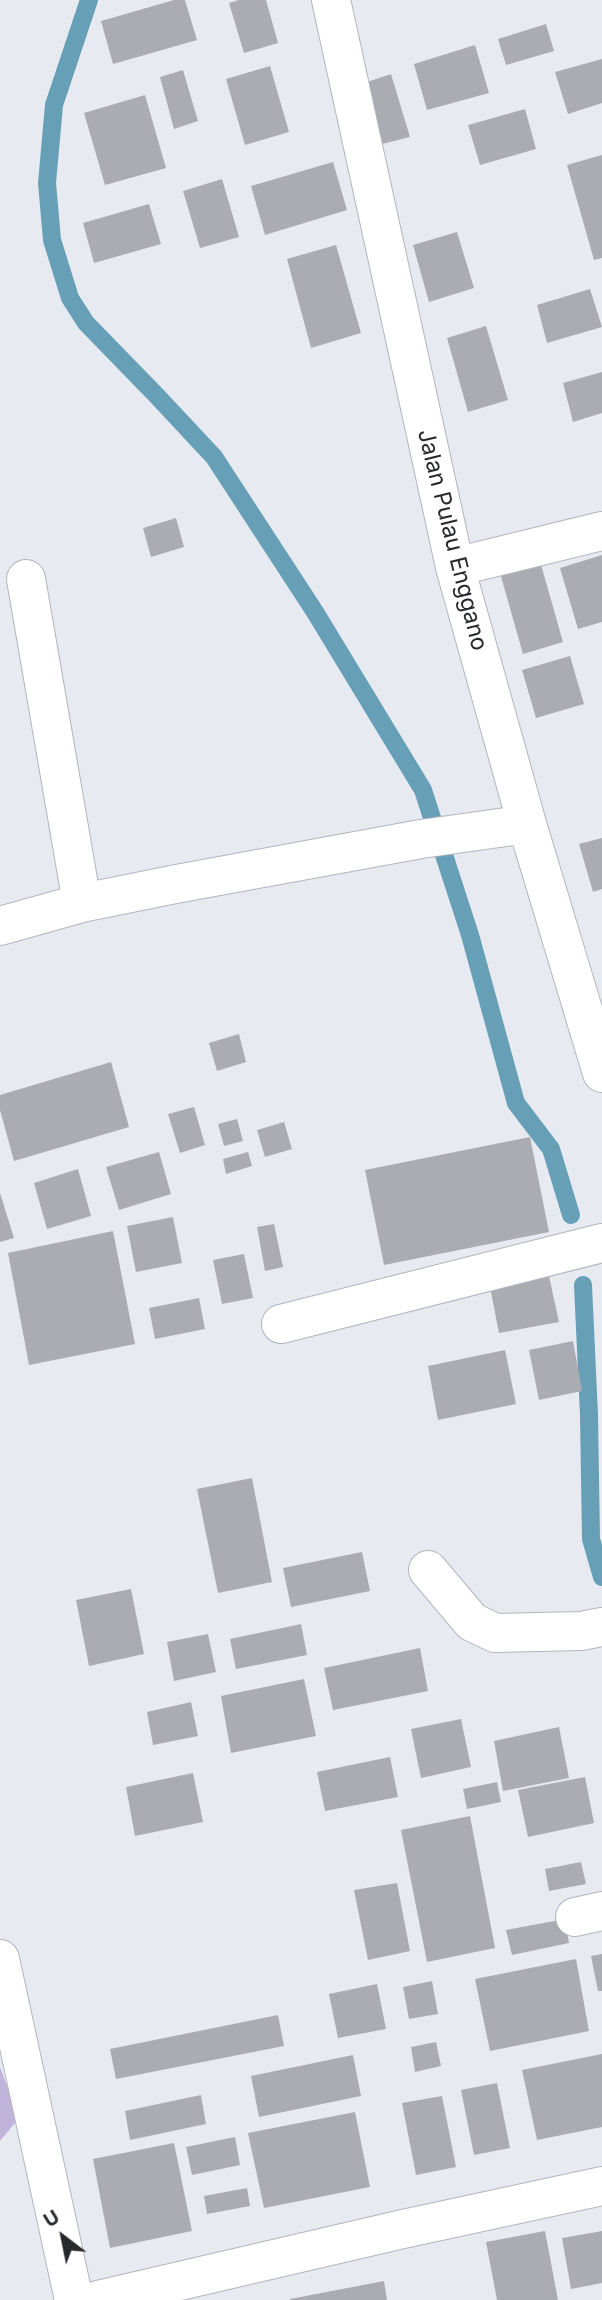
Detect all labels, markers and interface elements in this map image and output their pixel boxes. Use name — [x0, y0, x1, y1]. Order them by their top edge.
street label: Jalan Pulau Enggano — [411, 426, 493, 654]
north arrow — [28, 2202, 98, 2272]
text: U — [40, 2205, 64, 2232]

